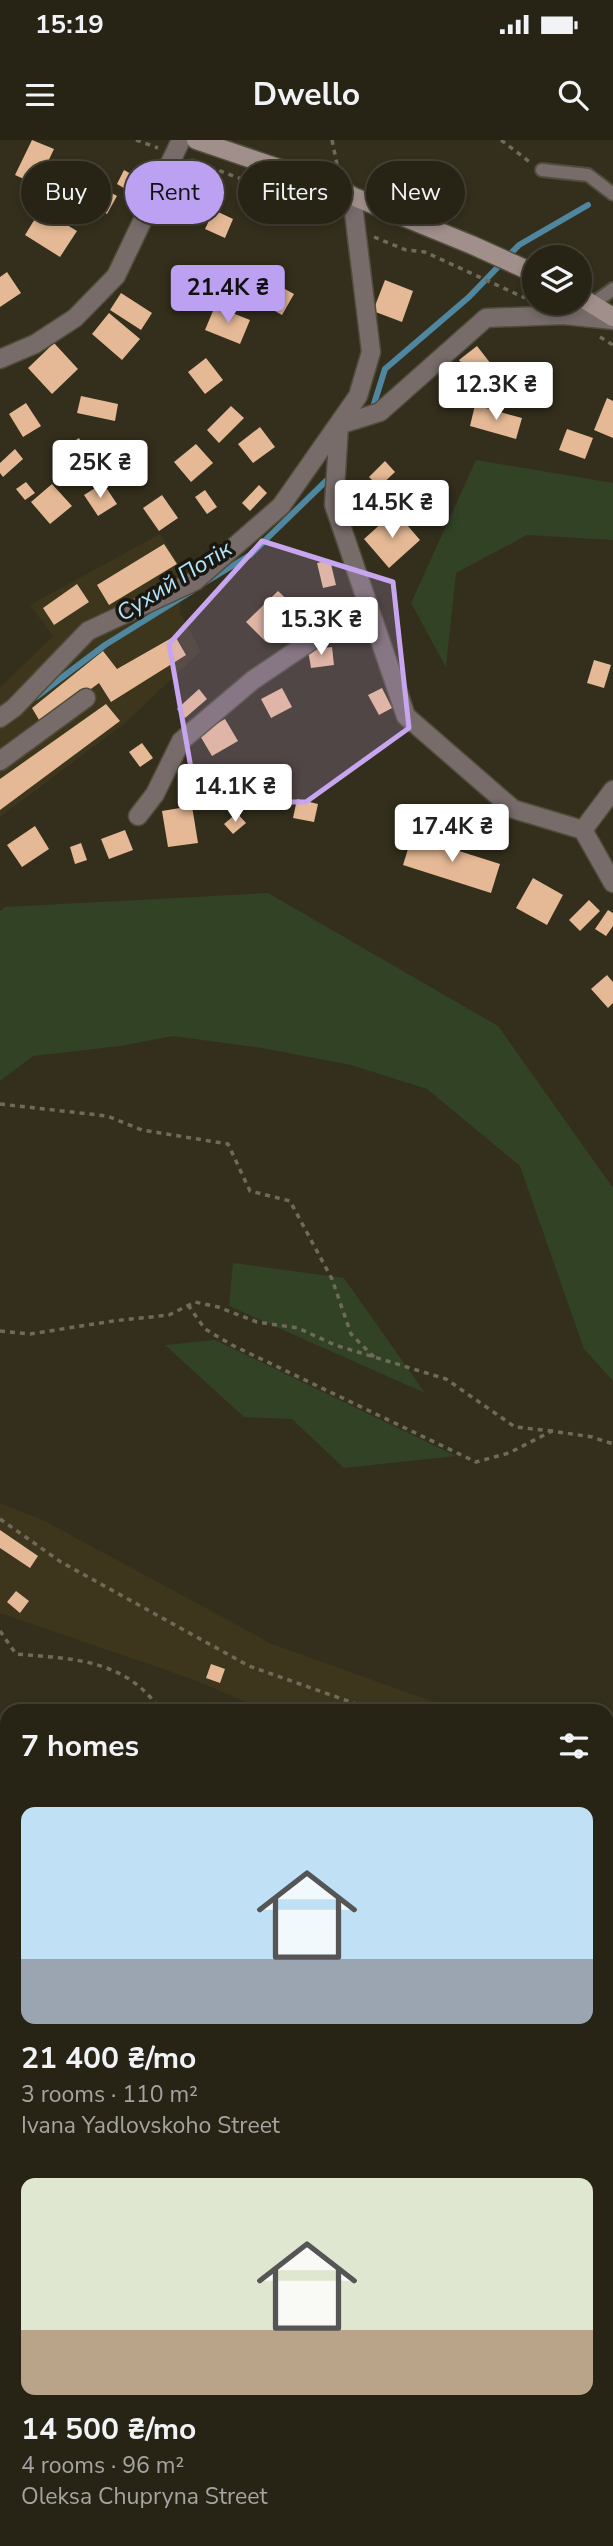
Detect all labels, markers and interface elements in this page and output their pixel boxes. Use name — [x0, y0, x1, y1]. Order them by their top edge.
text: 15:19 — [35, 7, 104, 42]
text: Dwello — [253, 73, 360, 116]
icon: menu — [21, 76, 59, 114]
icon: search — [554, 76, 592, 114]
chip: Buy — [21, 161, 111, 224]
chip: Rent — [125, 161, 224, 224]
chip: Filters — [238, 161, 352, 224]
chip: New — [366, 161, 465, 224]
map controls — [522, 245, 592, 315]
button: layers — [522, 245, 592, 315]
pin: 21.4K ₴ — [163, 265, 293, 325]
text: 21.4K ₴ — [187, 272, 269, 303]
pin: 12.3K ₴ — [431, 362, 561, 422]
text: 12.3K ₴ — [455, 369, 537, 400]
pin: 25K ₴ — [51, 440, 149, 500]
text: 25K ₴ — [69, 447, 131, 478]
pin: 14.5K ₴ — [327, 480, 457, 540]
text: 14.5K ₴ — [351, 487, 433, 518]
water label: Сухий Потік — [111, 533, 238, 629]
pin: 15.3K ₴ — [256, 598, 386, 657]
text: 15.3K ₴ — [280, 604, 362, 635]
pin: 14.1K ₴ — [170, 764, 300, 824]
text: 14.1K ₴ — [194, 771, 276, 802]
pin: 17.4K ₴ — [387, 804, 517, 864]
text: 17.4K ₴ — [411, 811, 493, 842]
text: 7 homes — [21, 1726, 139, 1767]
icon: filters — [555, 1727, 593, 1765]
icon: home — [244, 1852, 370, 1978]
text: 21 400 ₴/mo — [21, 2038, 196, 2079]
text: 3 rooms · 110 m² — [21, 2079, 198, 2110]
text: Ivana Yadlovskoho Street — [21, 2110, 280, 2141]
icon: home — [244, 2223, 370, 2349]
text: 14 500 ₴/mo — [21, 2409, 196, 2450]
text: 4 rooms · 96 m² — [21, 2450, 184, 2481]
text: Oleksa Chupryna Street — [21, 2481, 268, 2512]

